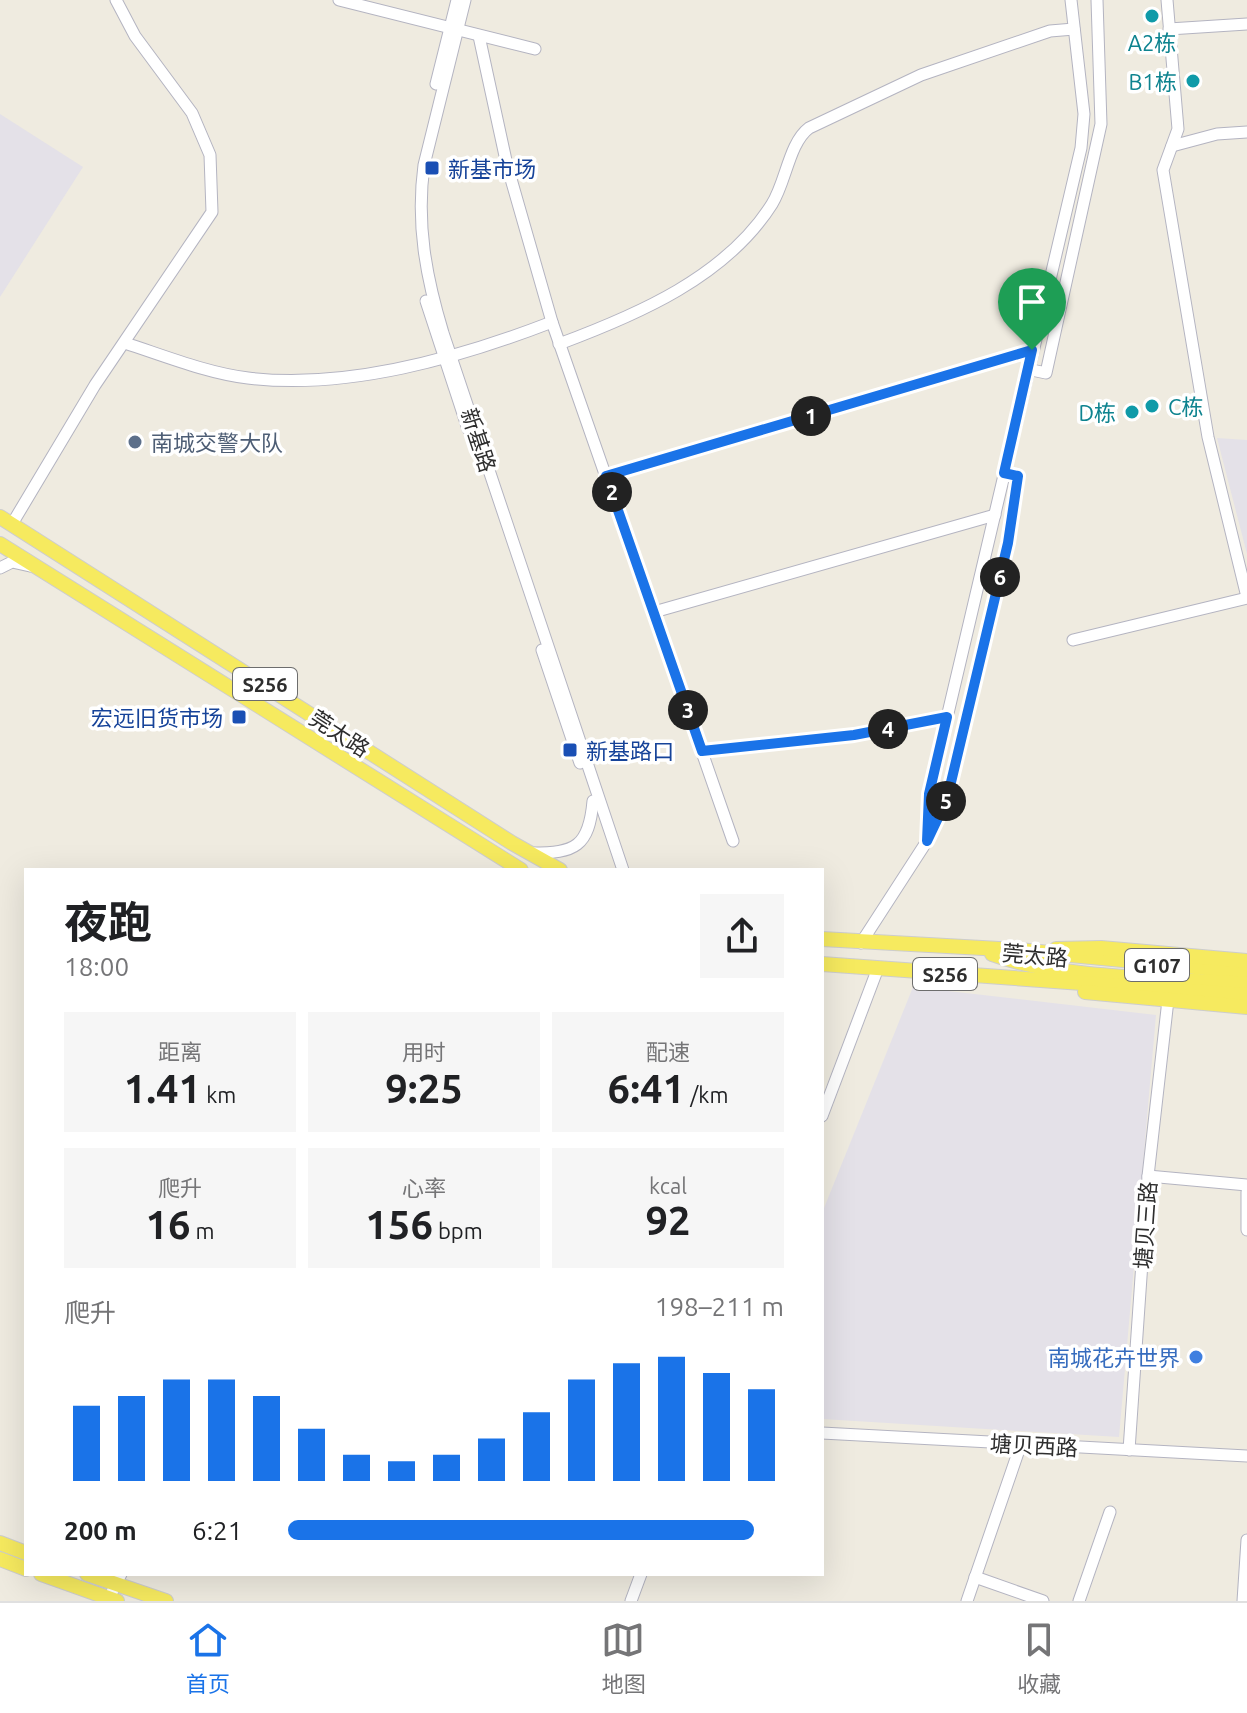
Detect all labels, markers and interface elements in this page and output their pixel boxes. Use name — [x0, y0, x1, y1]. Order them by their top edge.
marker: A2栋 — [1143, 7, 1161, 25]
place label: A2栋 — [1128, 30, 1176, 55]
place label: B1栋 — [1129, 69, 1177, 94]
marker: B1栋 — [1184, 72, 1202, 90]
place label: 新基市场 — [448, 156, 536, 181]
marker: 新基市场 — [423, 159, 441, 177]
pin — [998, 268, 1066, 350]
icon: arrive — [1010, 280, 1054, 324]
place label: C栋 — [1168, 394, 1204, 419]
pin: 1 — [791, 396, 831, 436]
marker: C栋 — [1143, 397, 1161, 415]
place label: D栋 — [1078, 400, 1116, 425]
text: 1 — [805, 403, 817, 428]
marker: D栋 — [1123, 403, 1141, 421]
street label: 新基路 — [457, 405, 501, 475]
place label: 南城交警大队 — [151, 430, 283, 455]
marker: 南城交警大队 — [126, 433, 144, 451]
pin: 2 — [592, 472, 632, 512]
text: 2 — [606, 479, 618, 504]
pin: 6 — [980, 557, 1020, 597]
text: 6 — [994, 564, 1006, 589]
road number: S256 — [233, 668, 297, 700]
pin: 3 — [668, 690, 708, 730]
text: 3 — [682, 697, 694, 722]
place label: 宏远旧货市场 — [91, 705, 223, 730]
street label: 莞太路 — [306, 705, 374, 761]
marker: 宏远旧货市场 — [230, 708, 248, 726]
pin: 4 — [868, 709, 908, 749]
text: 4 — [882, 716, 894, 741]
place label: 新基路口 — [586, 738, 674, 763]
marker: 新基路口 — [561, 741, 579, 759]
pin: 5 — [926, 781, 966, 821]
text: 5 — [940, 788, 952, 813]
button: share — [700, 894, 784, 978]
text: 夜跑 — [64, 897, 152, 946]
street label: 莞太路 — [1001, 940, 1069, 970]
road number: G107 — [1125, 949, 1189, 981]
text: 18:00 — [64, 952, 129, 981]
road number: S256 — [913, 958, 977, 990]
text: 距离 — [158, 1039, 202, 1064]
text: 用时 — [402, 1039, 446, 1064]
text: 配速 — [646, 1039, 690, 1064]
text: 1.41 — [124, 1066, 201, 1111]
text: 9:25 — [385, 1066, 463, 1111]
text: 6:41 — [608, 1066, 685, 1111]
text: km — [201, 1082, 236, 1107]
text: /km — [685, 1082, 728, 1107]
text: kcal — [649, 1173, 687, 1198]
text: 爬升 — [158, 1175, 202, 1200]
text: 心率 — [402, 1175, 446, 1200]
street label: 塘贝三路 — [1129, 1180, 1161, 1270]
text: 92 — [645, 1198, 691, 1243]
text: 16 — [145, 1202, 191, 1247]
text: 156 — [365, 1202, 433, 1247]
text: m — [191, 1218, 215, 1243]
text: bpm — [433, 1218, 483, 1243]
text: 198–211 m — [655, 1292, 784, 1321]
text: 爬升 — [64, 1298, 116, 1327]
place label: 南城花卉世界 — [1048, 1345, 1180, 1370]
marker: 南城花卉世界 — [1187, 1348, 1205, 1366]
street label: 塘贝西路 — [989, 1430, 1079, 1460]
text: 200 m — [64, 1516, 137, 1545]
text: 6:21 — [192, 1516, 242, 1545]
tab: 首页 — [186, 1618, 230, 1698]
tab: 地图 — [601, 1618, 645, 1698]
tab: 收藏 — [1017, 1618, 1061, 1698]

